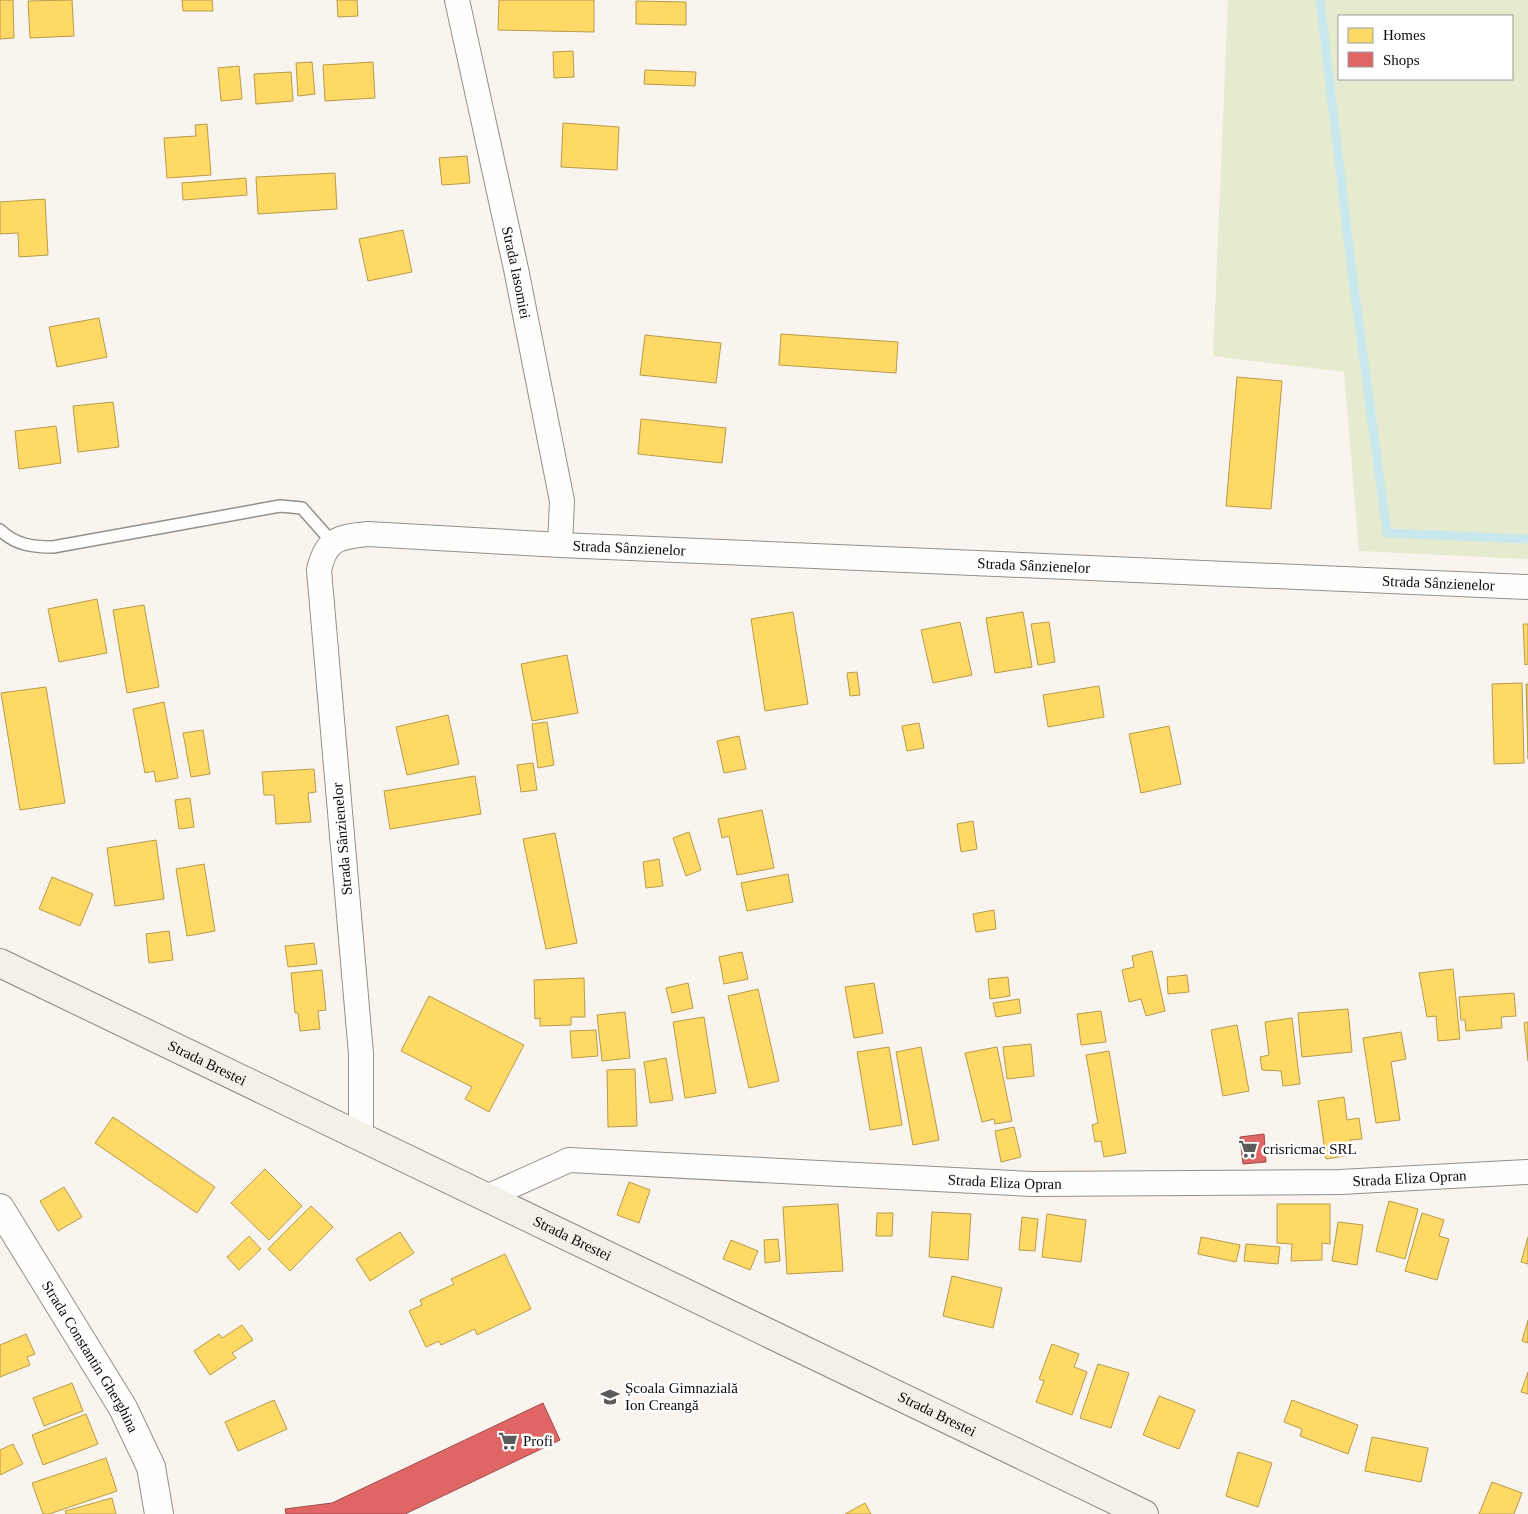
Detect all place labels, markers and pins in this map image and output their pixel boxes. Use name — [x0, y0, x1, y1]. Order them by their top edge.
supermarket icon: crisricmac SRL — [1237, 1138, 1259, 1160]
place label: crisricmac SRL — [1263, 1141, 1357, 1157]
place label: Școala Gimnazială Ion Creangă — [625, 1380, 738, 1413]
school or university icon: Școala Gimnazială Ion Creangă — [599, 1386, 621, 1408]
supermarket icon: Profi — [497, 1430, 519, 1452]
place label: Profi — [523, 1433, 553, 1449]

